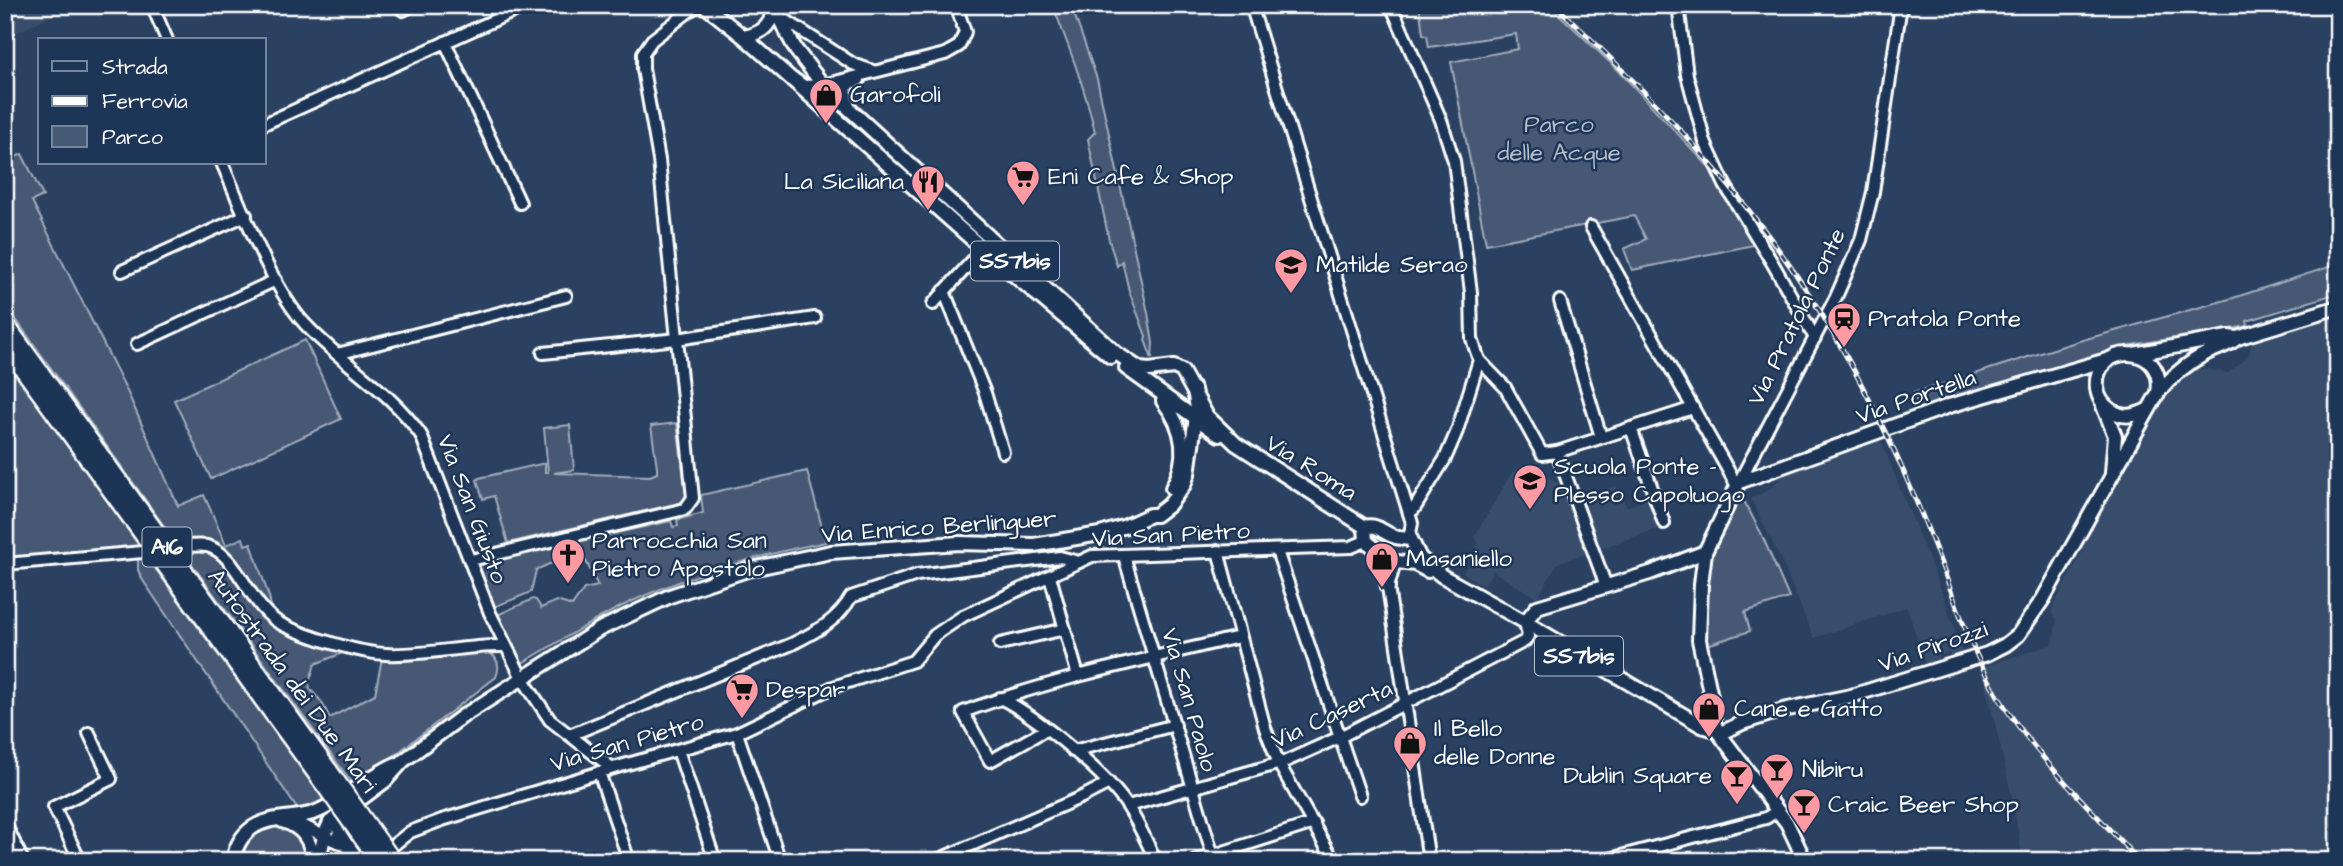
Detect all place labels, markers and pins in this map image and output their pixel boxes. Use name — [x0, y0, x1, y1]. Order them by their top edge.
shop icon: Garofoli — [807, 76, 845, 125]
place label: Garofoli — [850, 78, 941, 112]
supermarket icon: Eni Cafe & Shop — [1004, 158, 1042, 207]
place label: Eni Cafe & Shop — [1048, 160, 1233, 194]
restaurant icon: La Siciliana — [909, 163, 947, 212]
place label: La Siciliana — [784, 165, 904, 199]
school or university icon: Matilde Serao — [1272, 246, 1310, 295]
place label: Matilde Serao — [1316, 248, 1468, 282]
station icon: Pratola Ponte — [1825, 300, 1863, 349]
place label: Pratola Ponte — [1868, 302, 2021, 336]
place label: Scuola Ponte - Plesso Capoluogo — [1554, 450, 1745, 513]
school or university icon: Scuola Ponte - Plesso Capoluogo — [1511, 462, 1549, 511]
place label: Parrocchia San Pietro Apostolo — [592, 524, 767, 586]
church icon: Parrocchia San Pietro Apostolo — [549, 536, 587, 585]
shop icon: Masaniello — [1363, 540, 1401, 589]
place label: Masaniello — [1406, 542, 1512, 576]
supermarket icon: Despar — [723, 671, 761, 720]
place label: Despar — [766, 673, 845, 707]
shop icon: Cane e Gatto — [1690, 690, 1728, 739]
place label: Cane e Gatto — [1734, 692, 1883, 726]
place label: Il Bello delle Donne — [1434, 712, 1555, 774]
shop icon: Il Bello delle Donne — [1391, 724, 1429, 773]
bar icon: Nibiru — [1758, 751, 1796, 800]
place label: Nibiru — [1802, 753, 1863, 787]
bar icon: Dublin Square — [1718, 757, 1756, 806]
place label: Dublin Square — [1563, 759, 1712, 793]
bar icon: Craic Beer Shop — [1785, 786, 1823, 835]
place label: Craic Beer Shop — [1828, 788, 2019, 822]

